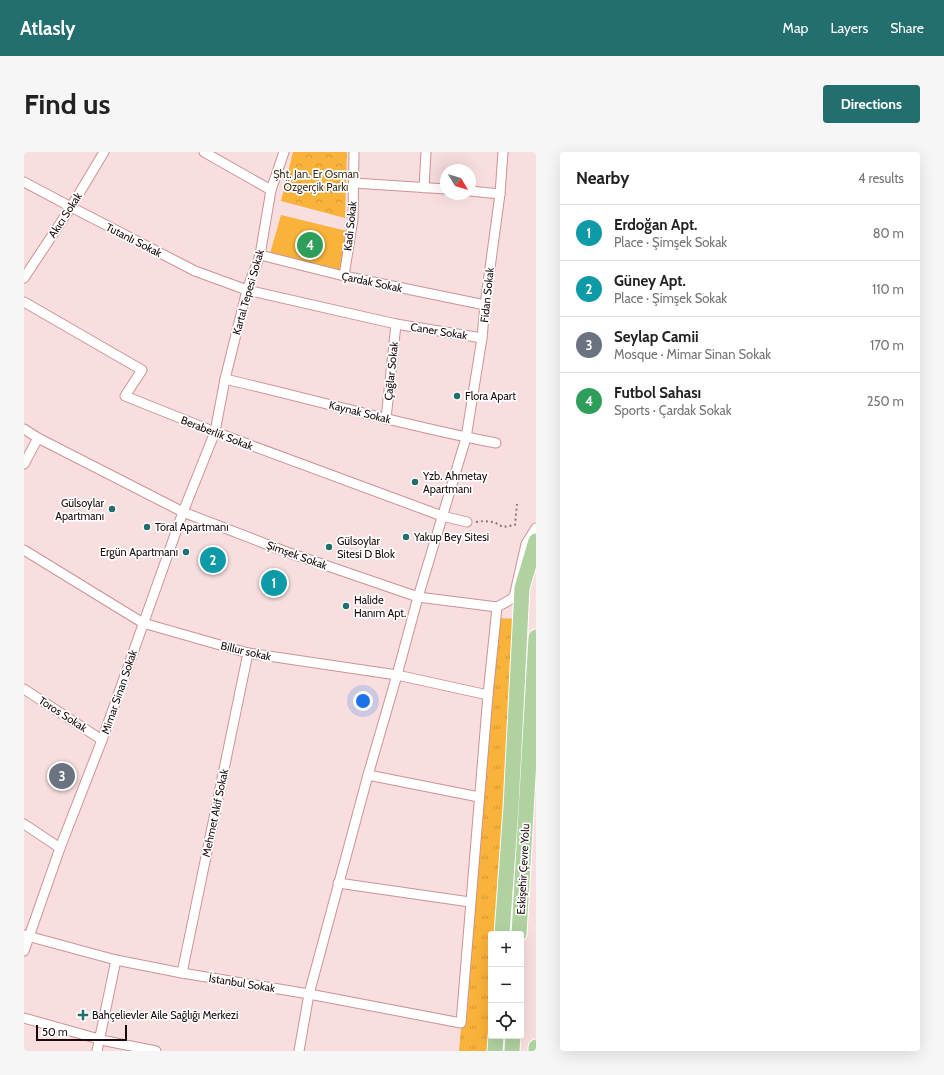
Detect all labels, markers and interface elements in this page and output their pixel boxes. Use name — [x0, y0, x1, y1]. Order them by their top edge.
text: Atlasly — [20, 17, 76, 40]
text: Map — [783, 19, 808, 37]
text: Layers — [830, 19, 868, 37]
text: Share — [890, 19, 924, 37]
button: Directions — [823, 85, 920, 123]
text: Find us — [24, 87, 110, 121]
north arrow — [440, 164, 476, 200]
park label: Şht. Jan. Er Osman Özgerçik Parkı — [273, 167, 359, 194]
text: Nearby — [576, 168, 629, 188]
text: 4 results — [858, 170, 904, 186]
street label: Akıcı Sokak — [45, 190, 85, 240]
street label: Kadı Sokak — [340, 200, 360, 252]
text: Erdoğan Apt. — [614, 216, 697, 234]
street label: Tutanlı Sokak — [104, 220, 164, 260]
text: 1 — [587, 225, 591, 241]
text: 80 m — [873, 225, 904, 241]
pin: 4 — [297, 230, 323, 260]
text: Place · Şimşek Sokak — [614, 234, 727, 250]
street label: Kartal Tepesi Sokak — [229, 248, 267, 336]
street label: Fidan Sokak — [477, 267, 497, 323]
street label: Çardak Sokak — [340, 269, 404, 295]
text: Güney Apt. — [614, 272, 686, 290]
text: 2 — [586, 281, 592, 297]
text: 110 m — [872, 281, 904, 297]
text: Place · Şimşek Sokak — [614, 290, 727, 306]
street label: Caner Sokak — [410, 320, 468, 342]
text: Seylap Camii — [614, 328, 699, 346]
text: 3 — [585, 337, 593, 353]
text: 170 m — [870, 337, 904, 353]
street label: Çağlar Sokak — [381, 341, 401, 401]
text: Mosque · Mimar Sinan Sokak — [614, 346, 771, 362]
text: Futbol Sahası — [614, 384, 701, 402]
place label: Flora Apart — [465, 389, 516, 403]
marker: Flora Apart — [452, 391, 462, 401]
text: 4 — [585, 393, 593, 409]
text: 250 m — [867, 393, 904, 409]
street label: Kaynak Sokak — [328, 398, 392, 426]
text: Sports · Çardak Sokak — [614, 402, 732, 418]
street label: Beraberlik Sokak — [179, 413, 255, 453]
place label: Yzb. Ahmetay Apartmanı — [422, 469, 488, 496]
marker: Yzb. Ahmetay Apartmanı — [410, 477, 420, 487]
place label: Gülsoylar Apartmanı — [55, 496, 105, 523]
marker: Gülsoylar Apartmanı — [107, 504, 117, 514]
place label: Töral Apartmanı — [155, 520, 229, 534]
marker: Töral Apartmanı — [142, 522, 152, 532]
place label: Yakup Bey Sitesi — [413, 530, 489, 544]
marker: Yakup Bey Sitesi — [401, 532, 411, 542]
place label: Gülsoylar Sitesi D Blok — [337, 534, 395, 561]
street label: Şimşek Sokak — [265, 538, 329, 572]
marker: Gülsoylar Sitesi D Blok — [324, 542, 334, 552]
place label: Ergün Apartmanı — [100, 545, 178, 559]
pin: 2 — [200, 545, 226, 575]
marker: Ergün Apartmanı — [181, 547, 191, 557]
pin: 1 — [261, 568, 287, 598]
place label: Halide Hanım Apt. — [354, 593, 406, 620]
marker: Halide Hanım Apt. — [341, 601, 351, 611]
street label: Billur sokak — [219, 638, 273, 664]
street label: Mimar Sinan Sokak — [98, 648, 140, 736]
your location — [353, 691, 373, 711]
street label: Toros Sokak — [36, 693, 90, 735]
pin: 3 — [49, 761, 75, 791]
street label: Mehmet Akif Sokak — [199, 768, 231, 858]
street label: Eskişehir Çevre Yolu — [514, 823, 532, 915]
map controls — [488, 931, 524, 1039]
button: + — [488, 931, 524, 967]
button: − — [488, 967, 524, 1003]
street label: İstanbul Sokak — [208, 971, 276, 995]
button: locate — [488, 1003, 524, 1039]
place label: Bahçelievler Aile Sağlığı Merkezi — [92, 1008, 238, 1022]
marker: Bahçelievler Aile Sağlığı Merkezi — [77, 1009, 89, 1021]
scale bar — [36, 1023, 127, 1042]
text: 50 m — [42, 1025, 68, 1039]

